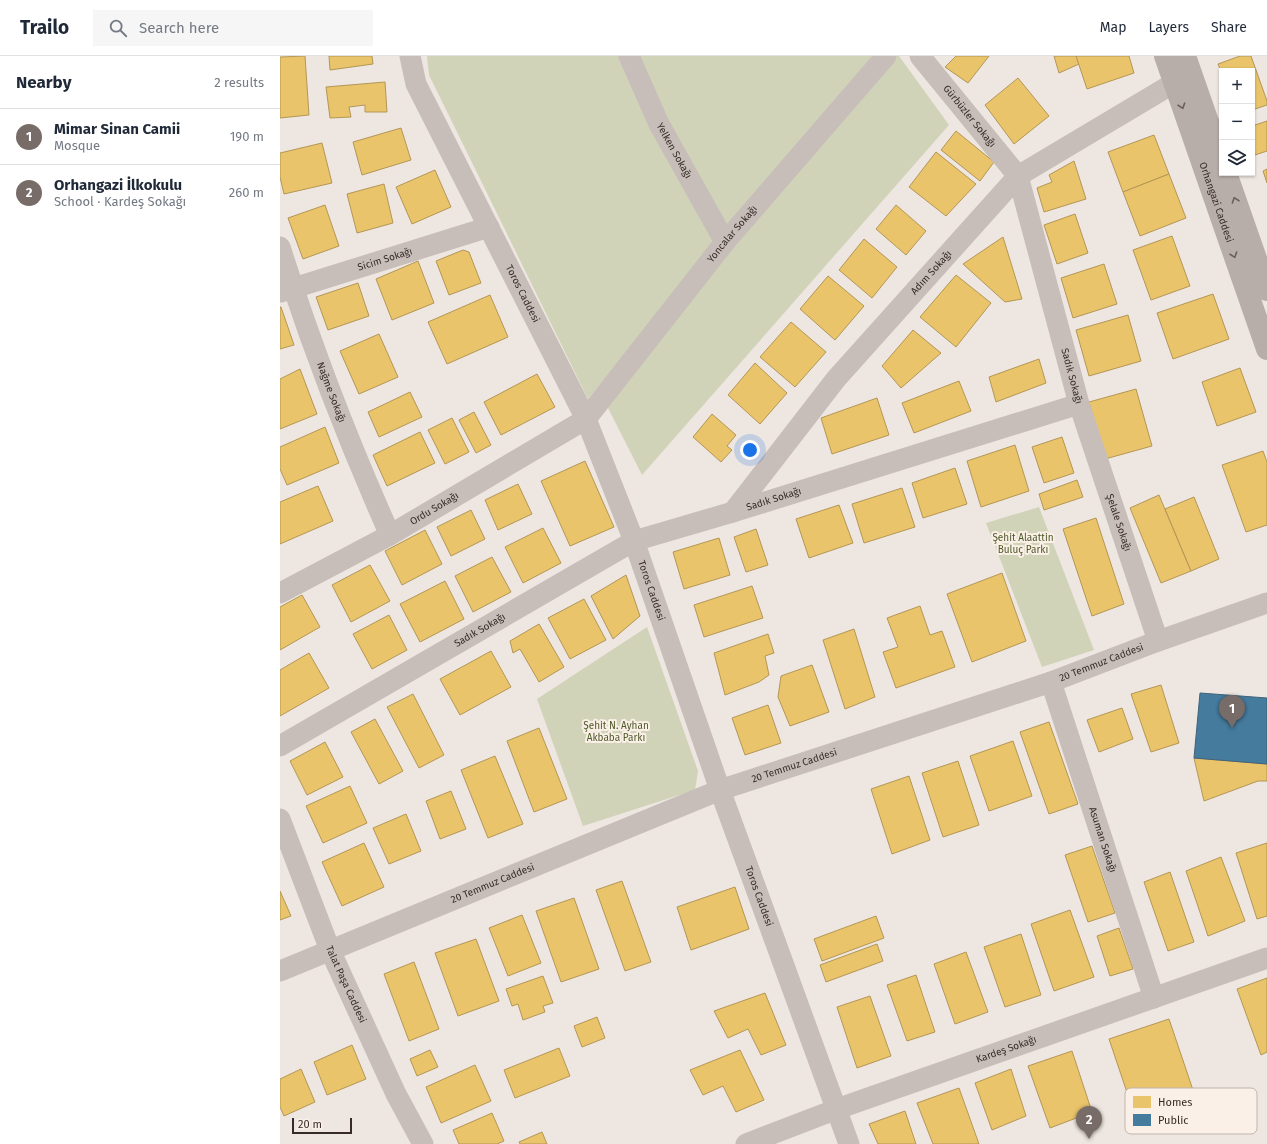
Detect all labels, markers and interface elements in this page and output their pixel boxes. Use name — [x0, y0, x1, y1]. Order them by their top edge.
search box — [93, 10, 373, 46]
text: Trailo — [20, 16, 69, 39]
icon: search — [107, 17, 129, 39]
text: Search here — [139, 19, 219, 37]
text: Map — [1100, 19, 1126, 36]
text: Layers — [1148, 19, 1189, 36]
text: Share — [1211, 19, 1247, 36]
map controls — [1219, 68, 1255, 176]
button: + — [1219, 68, 1255, 104]
text: Nearby — [16, 72, 71, 93]
text: 2 results — [214, 75, 264, 90]
street label: Gürbüzler Sokağı — [940, 83, 998, 150]
one-way arrow — [1178, 102, 1186, 109]
button: − — [1219, 104, 1255, 140]
text: Mimar Sinan Camii — [54, 120, 180, 138]
street label: Yelken Sokağı — [654, 121, 694, 181]
text: 1 — [26, 129, 32, 144]
text: 190 m — [230, 129, 264, 144]
text: Mosque — [54, 138, 100, 153]
button: layers — [1219, 140, 1255, 176]
street label: Orhangazi Caddesi — [1196, 161, 1236, 244]
text: Orhangazi İlkokulu — [54, 176, 182, 194]
text: 2 — [26, 185, 32, 200]
text: 260 m — [229, 185, 264, 200]
text: School · Kardeş Sokağı — [54, 194, 186, 209]
one-way arrow — [1232, 197, 1240, 204]
street label: Yoncalar Sokağı — [705, 203, 760, 265]
street label: Sicim Sokağı — [356, 245, 414, 274]
street label: Adım Sokağı — [908, 248, 954, 297]
one-way arrow — [1230, 252, 1238, 259]
street label: Toros Caddesi — [503, 263, 542, 325]
street label: Sadık Sokağı — [1058, 347, 1085, 405]
street label: Nağme Sokağı — [314, 360, 348, 424]
your location — [740, 440, 760, 460]
street label: Sadık Sokağı — [745, 485, 803, 513]
street label: Ordu Sokağı — [408, 490, 461, 528]
street label: Şelale Sokağı — [1103, 492, 1134, 553]
park label: Şehit Alaattin Buluç Parkı — [992, 532, 1054, 556]
street label: Toros Caddesi — [635, 559, 667, 623]
street label: Sadık Sokağı — [452, 611, 508, 650]
street label: 20 Temmuz Caddesi — [1058, 641, 1145, 684]
pin: 1 — [1219, 695, 1245, 728]
park label: Şehit N. Ayhan Akbaba Parkı — [583, 720, 649, 744]
street label: 20 Temmuz Caddesi — [750, 746, 839, 785]
street label: Asuman Sokağı — [1086, 805, 1119, 874]
street label: 20 Temmuz Caddesi — [449, 861, 536, 906]
street label: Toros Caddesi — [742, 865, 775, 928]
street label: Talat Paşa Caddesi — [323, 944, 369, 1025]
street label: Kardeş Sokağı — [975, 1033, 1038, 1066]
legend — [1125, 1088, 1257, 1134]
text: Homes — [1158, 1096, 1192, 1109]
pin: 2 — [1076, 1106, 1102, 1139]
text: Public — [1158, 1114, 1189, 1127]
scale bar — [292, 1116, 352, 1135]
text: 20 m — [298, 1118, 322, 1131]

